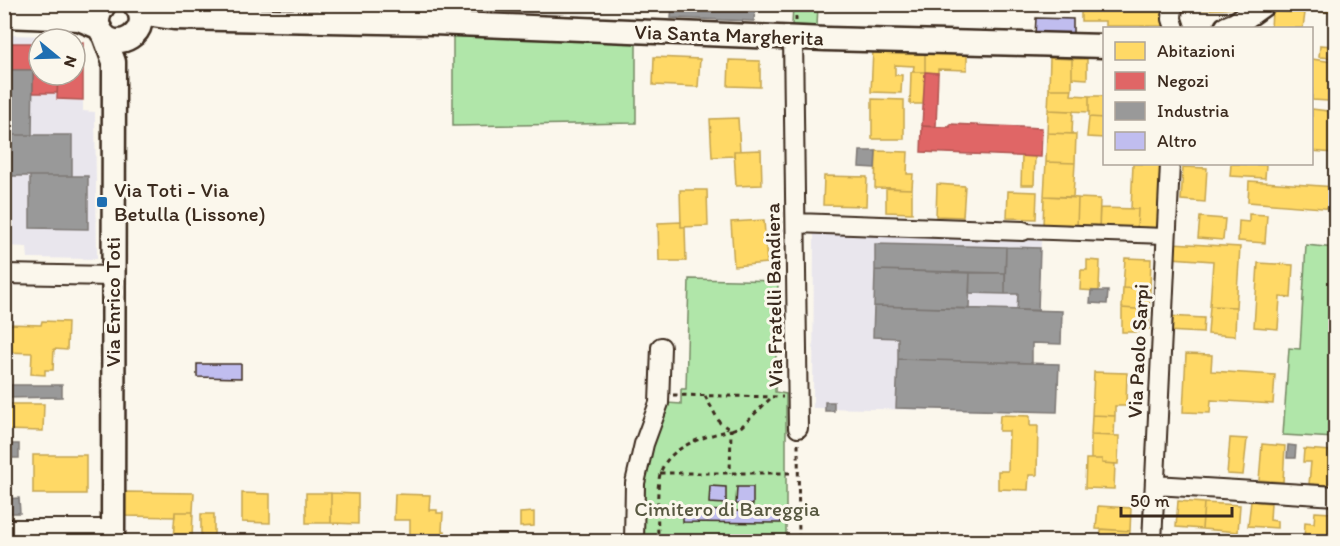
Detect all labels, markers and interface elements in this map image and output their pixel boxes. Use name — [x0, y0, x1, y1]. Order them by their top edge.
street label: Via Santa Margherita — [634, 19, 824, 50]
north arrow — [27, 27, 87, 87]
legend — [1103, 27, 1313, 165]
text: Abitazioni — [1157, 40, 1235, 62]
text: N — [60, 54, 81, 70]
text: Negozi — [1157, 70, 1209, 92]
text: Industria — [1157, 100, 1230, 122]
text: Altro — [1157, 130, 1197, 152]
place label: Via Toti - Via Betulla (Lissone) — [114, 177, 266, 226]
marker: Via Toti - Via Betulla (Lissone) — [95, 195, 109, 209]
street label: Via Fratelli Bandiera — [759, 202, 788, 387]
street label: Via Enrico Toti — [100, 237, 125, 367]
street label: Via Paolo Sarpi — [1121, 283, 1154, 419]
scale bar — [1121, 480, 1232, 518]
text: 50 m — [1130, 490, 1170, 512]
park label: Cimitero di Bareggia — [634, 496, 820, 521]

